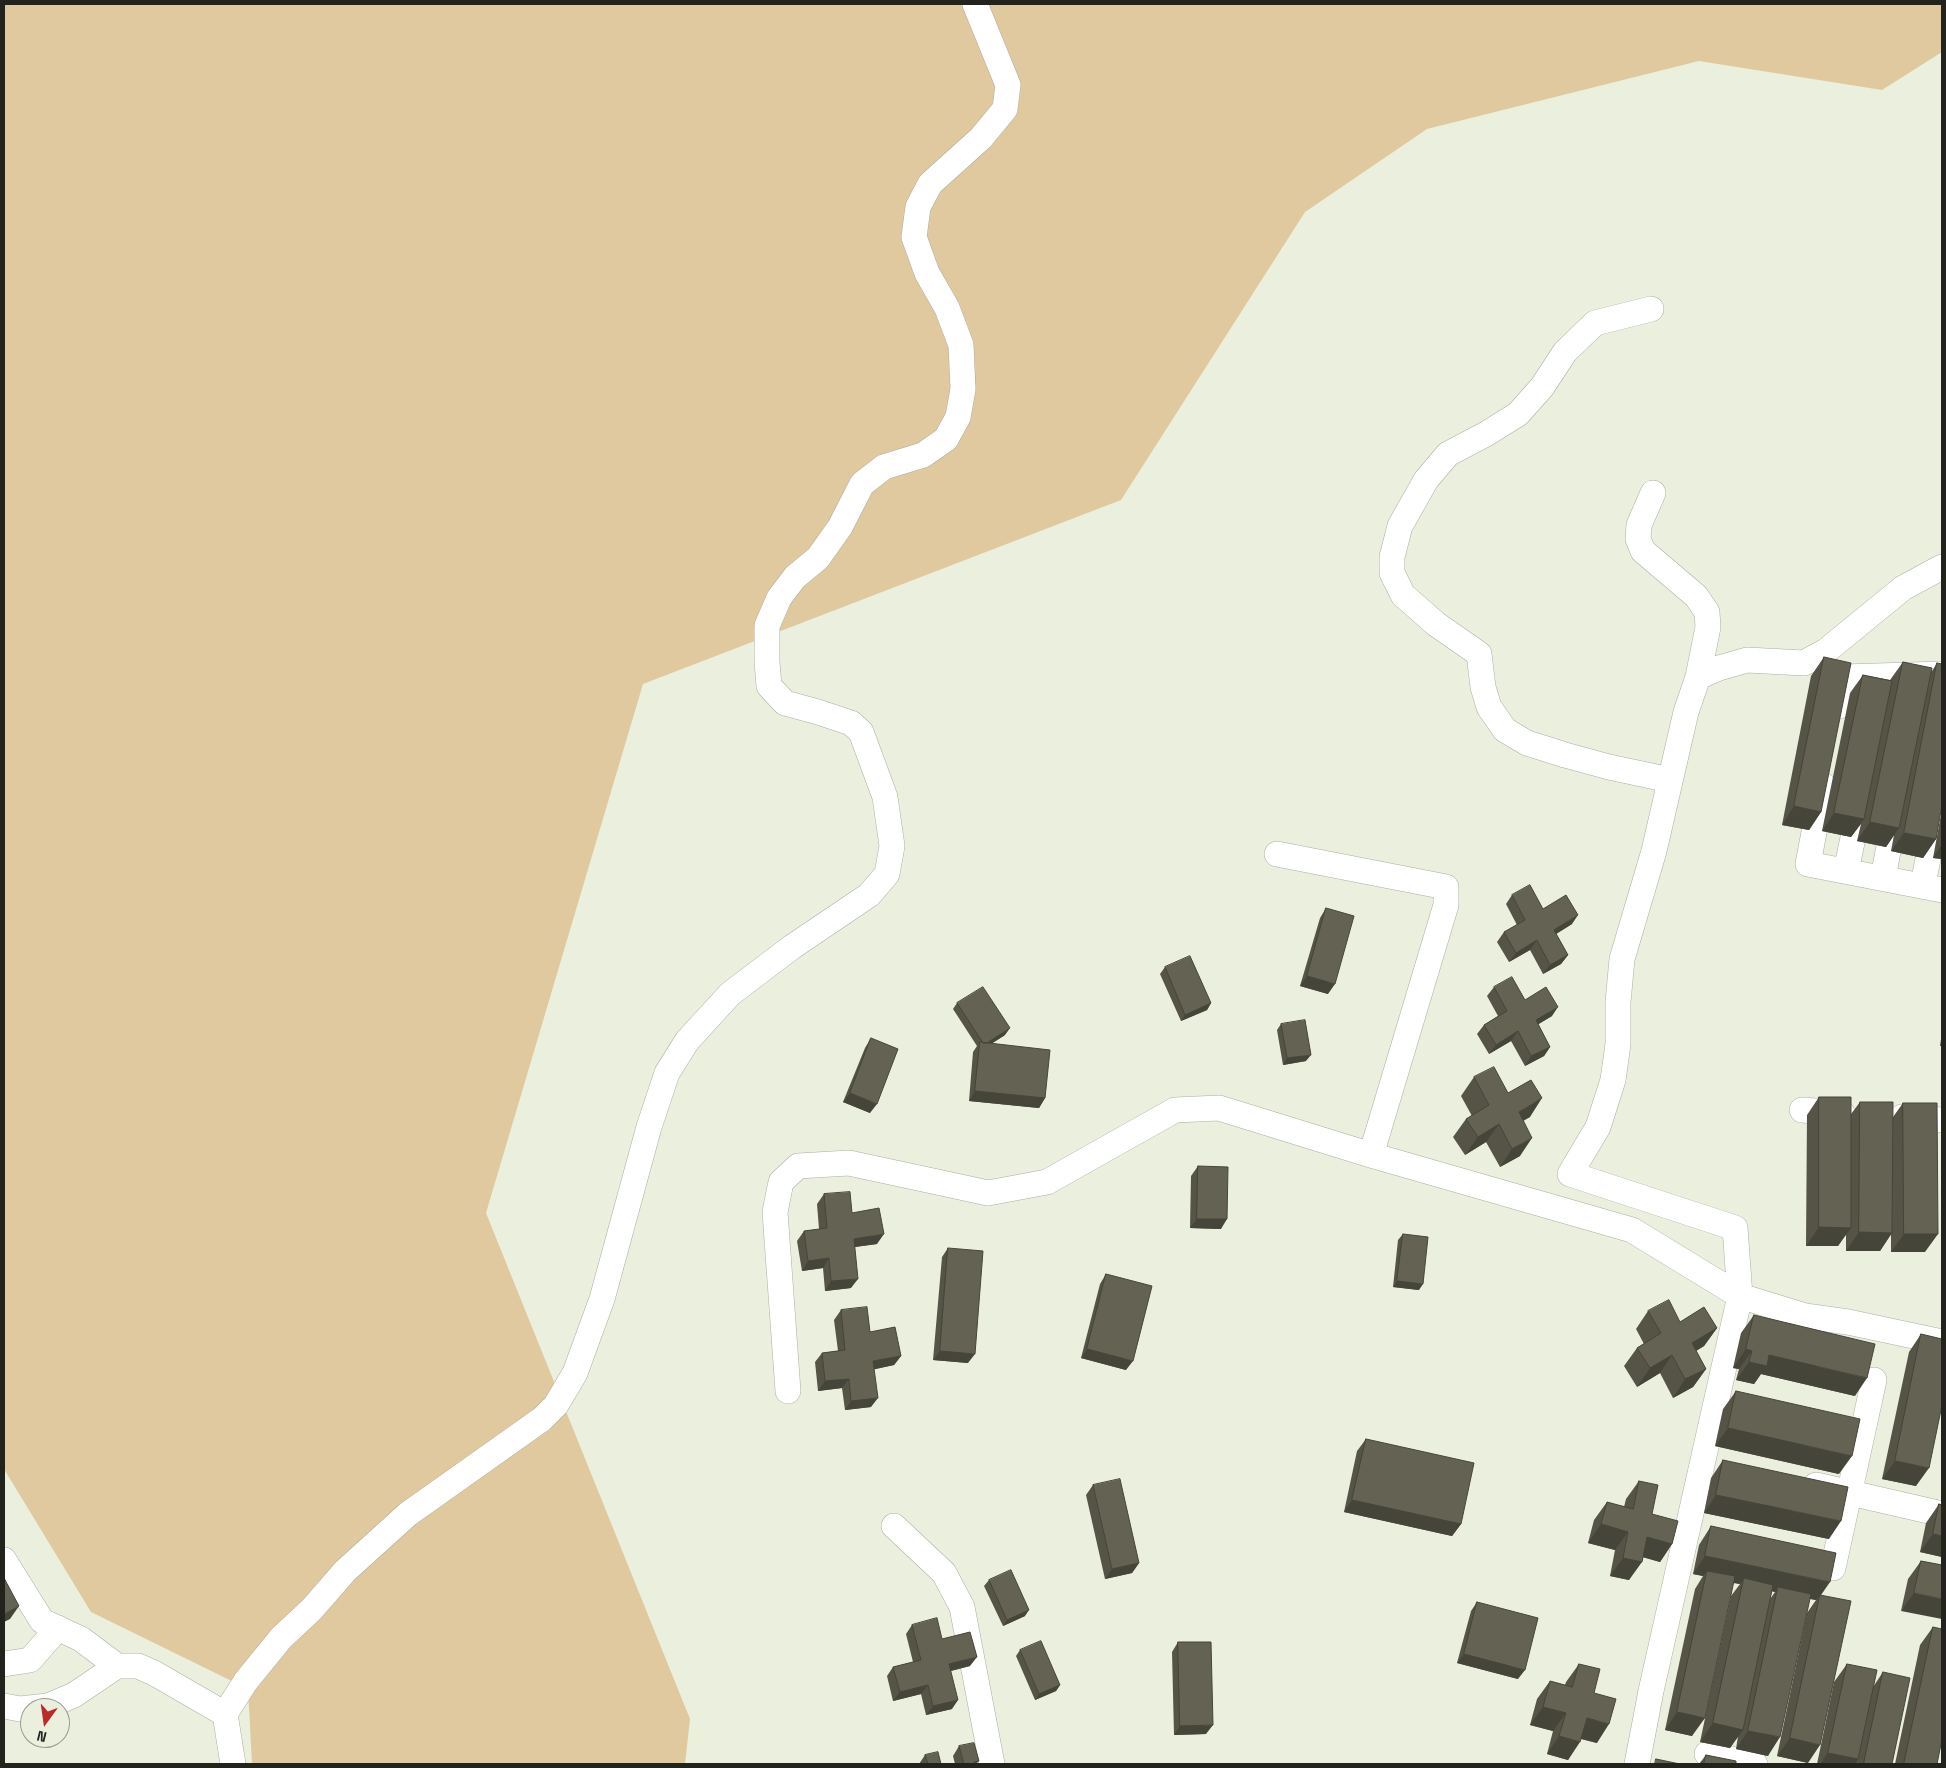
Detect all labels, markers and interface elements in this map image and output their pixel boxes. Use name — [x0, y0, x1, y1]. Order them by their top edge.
north arrow — [20, 1698, 70, 1748]
text: N — [35, 1727, 48, 1746]

